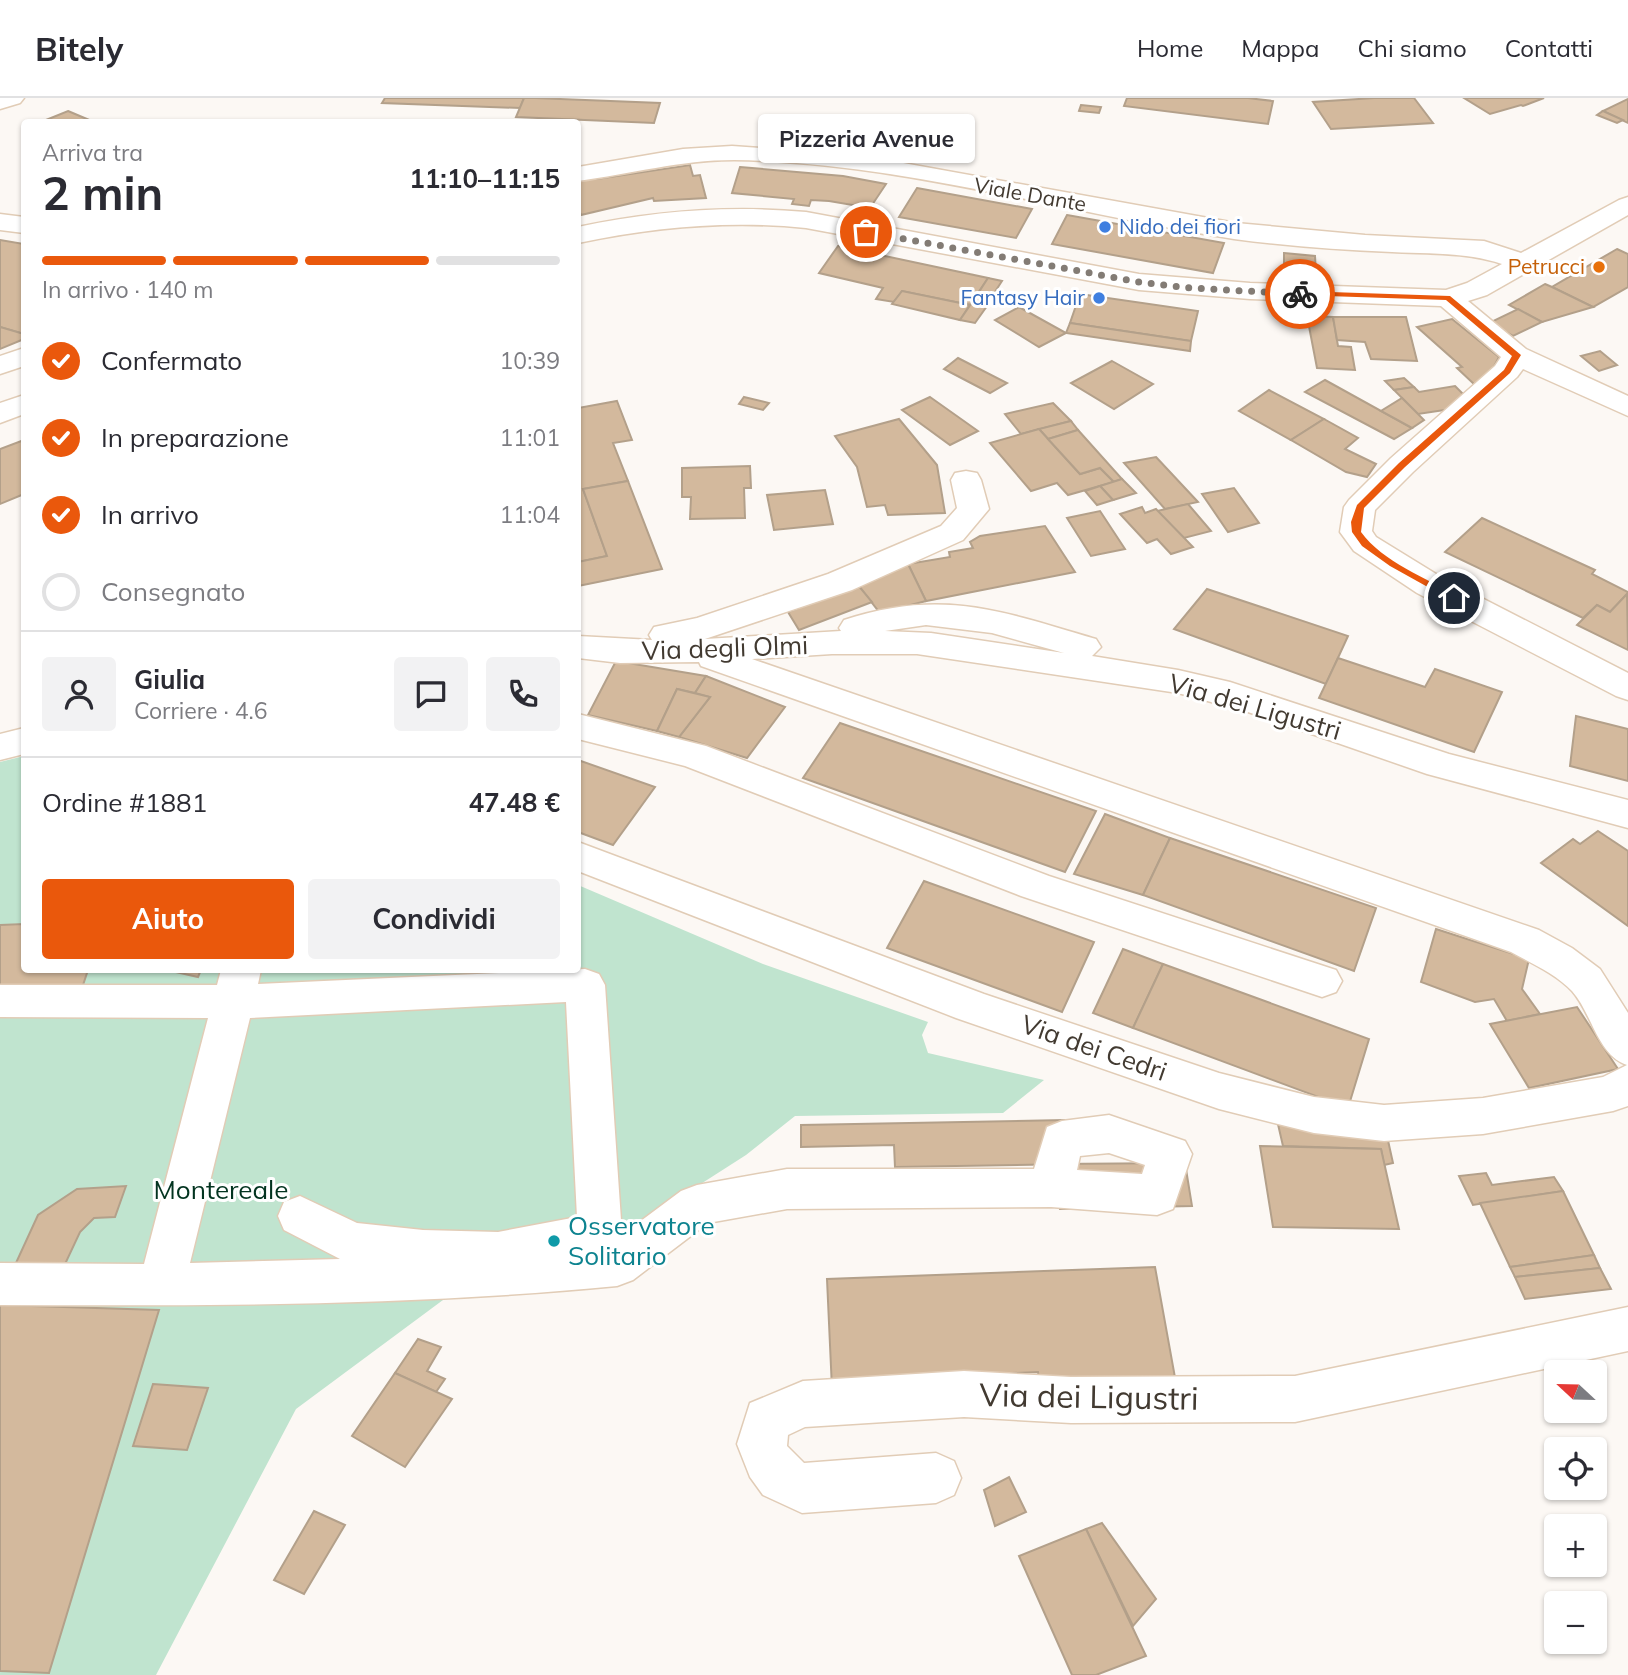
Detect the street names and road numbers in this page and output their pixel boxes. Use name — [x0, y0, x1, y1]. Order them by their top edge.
street label: Viale Dante — [972, 171, 1088, 217]
street label: Via degli Olmi — [641, 628, 809, 667]
street label: Via dei Ligustri — [1165, 666, 1345, 747]
street label: Via dei Cedri — [1017, 1007, 1171, 1088]
street label: Via dei Ligustri — [979, 1374, 1199, 1418]

